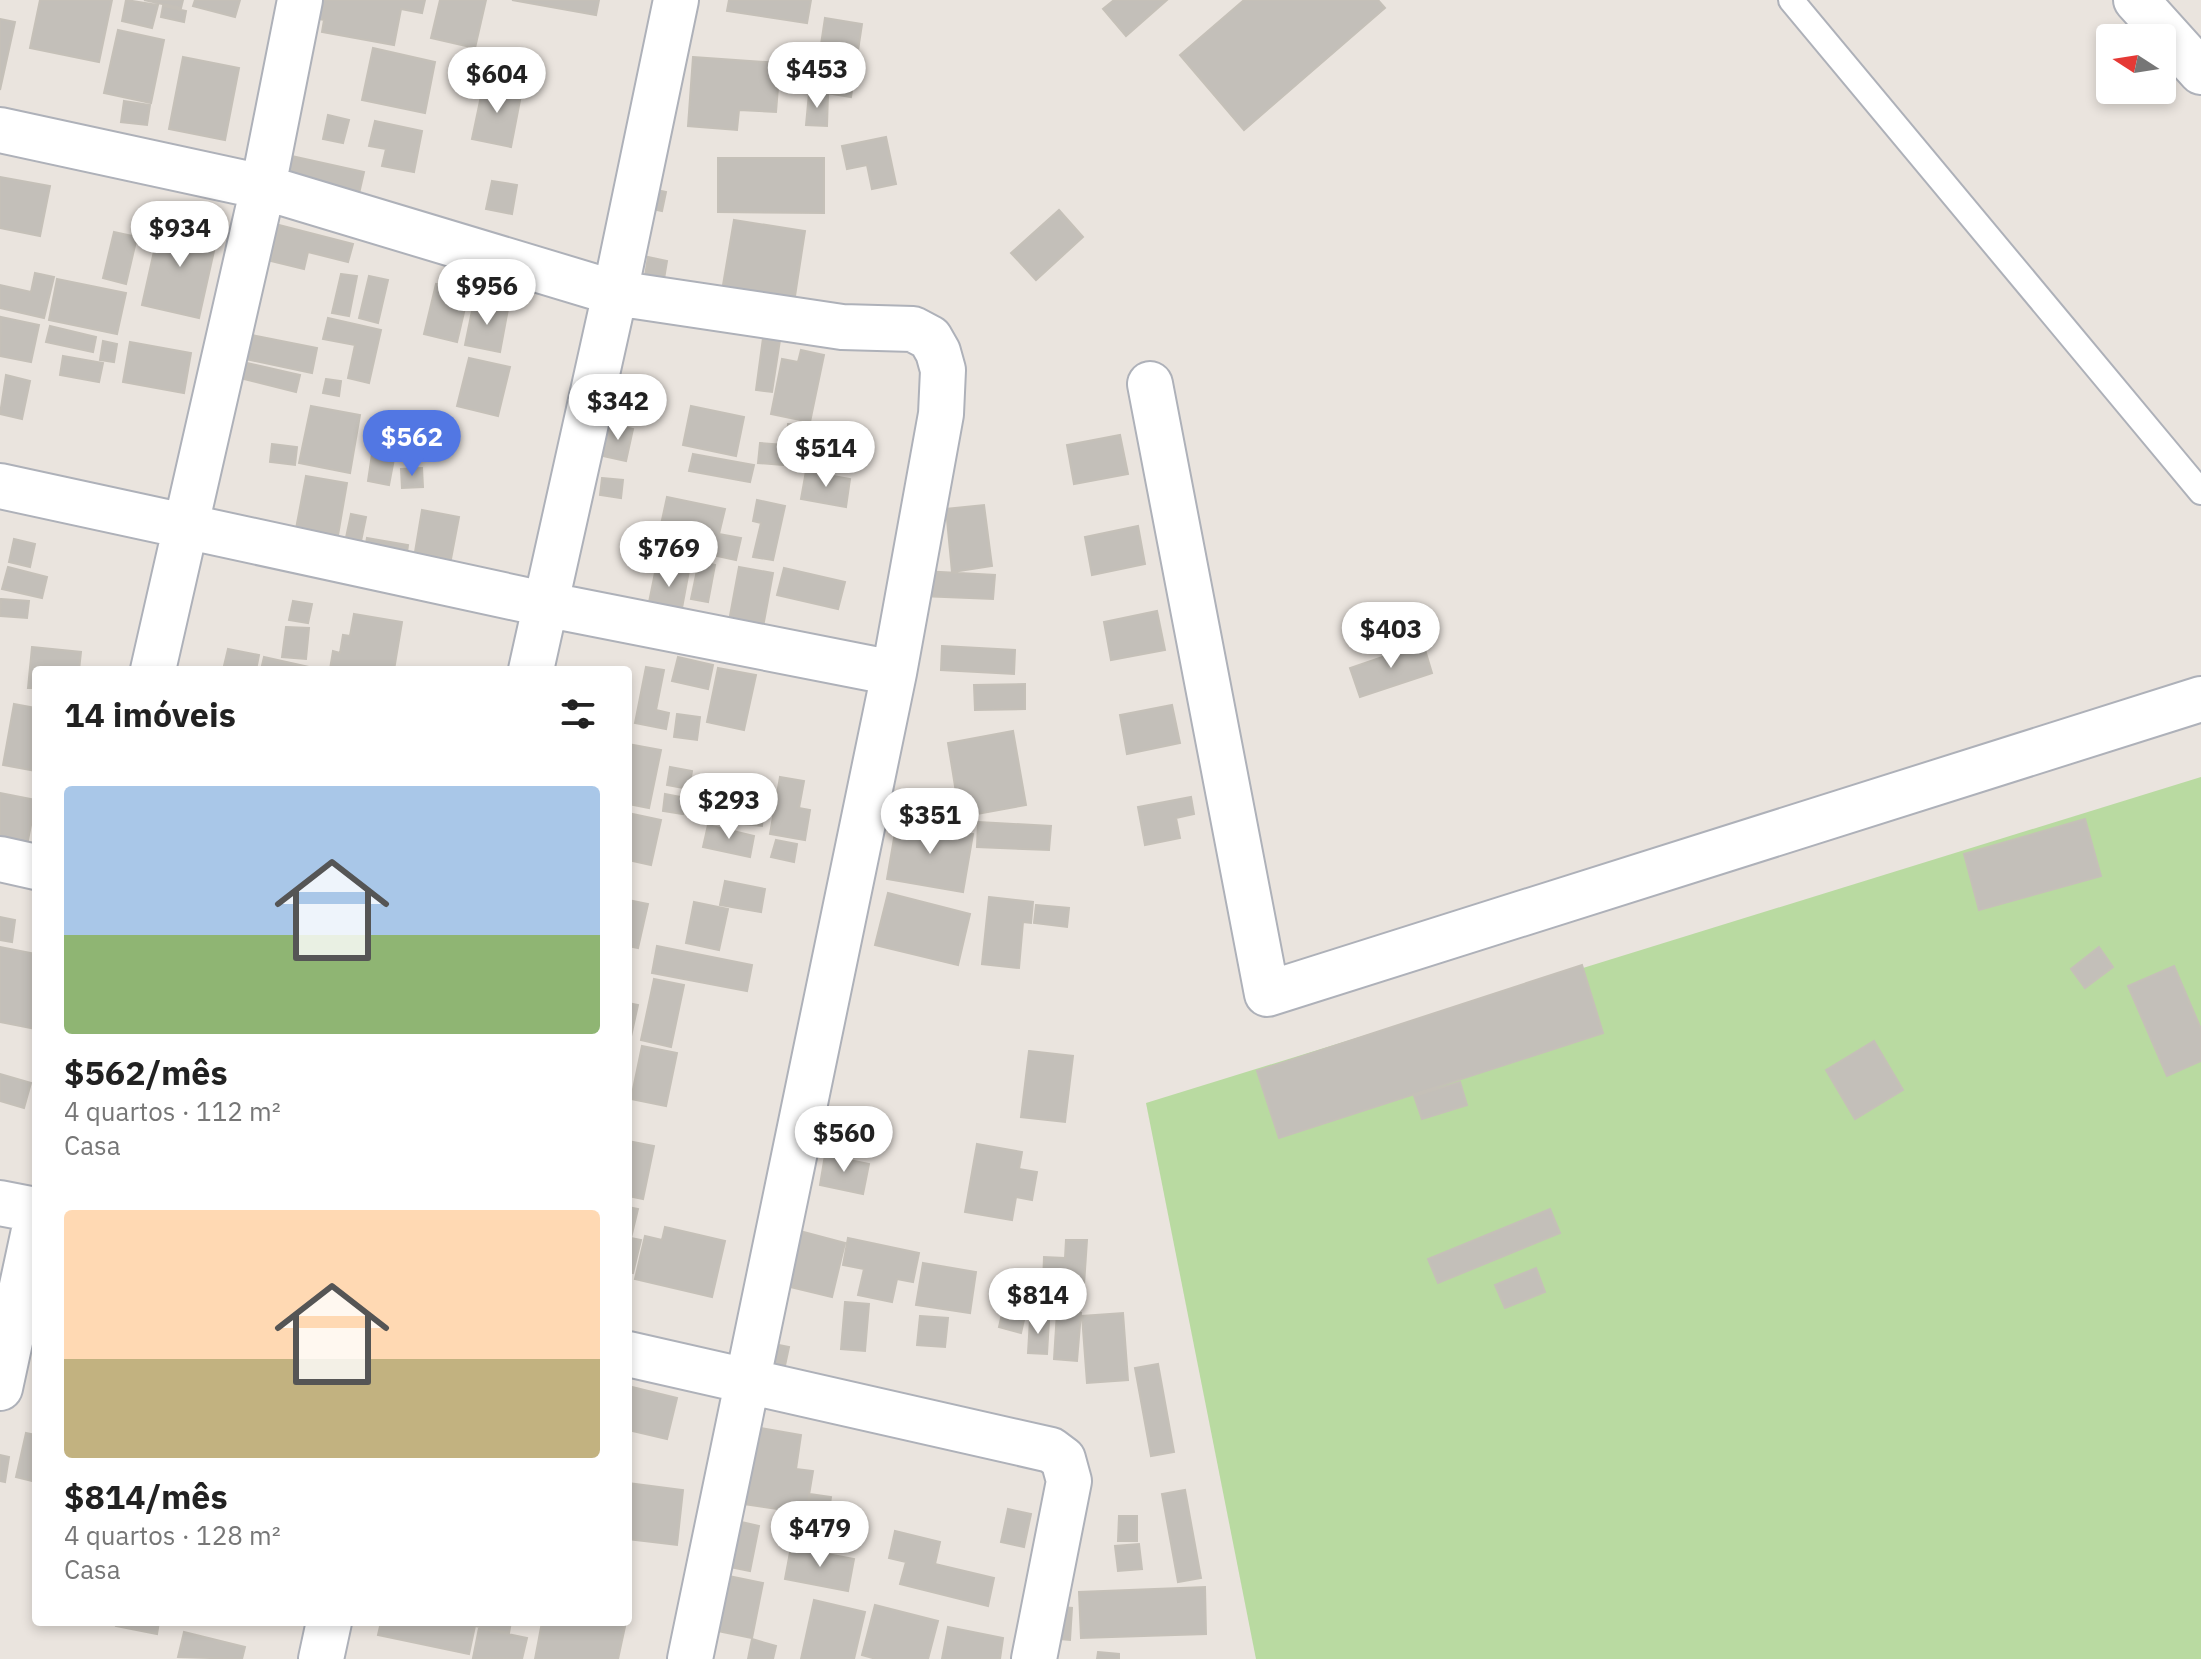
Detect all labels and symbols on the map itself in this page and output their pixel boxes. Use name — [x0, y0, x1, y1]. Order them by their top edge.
north arrow — [2096, 24, 2176, 104]
pin: $453 — [770, 42, 864, 110]
pin: $604 — [450, 47, 544, 115]
pin: $934 — [133, 201, 227, 269]
pin: $956 — [440, 259, 534, 327]
pin: $342 — [571, 374, 665, 442]
pin: $562 — [365, 410, 459, 478]
pin: $514 — [779, 421, 873, 489]
pin: $769 — [622, 521, 716, 589]
pin: $403 — [1344, 602, 1438, 670]
pin: $293 — [682, 773, 776, 841]
pin: $351 — [883, 788, 977, 856]
pin: $560 — [797, 1106, 891, 1174]
pin: $814 — [991, 1268, 1085, 1336]
pin: $479 — [773, 1501, 867, 1569]

